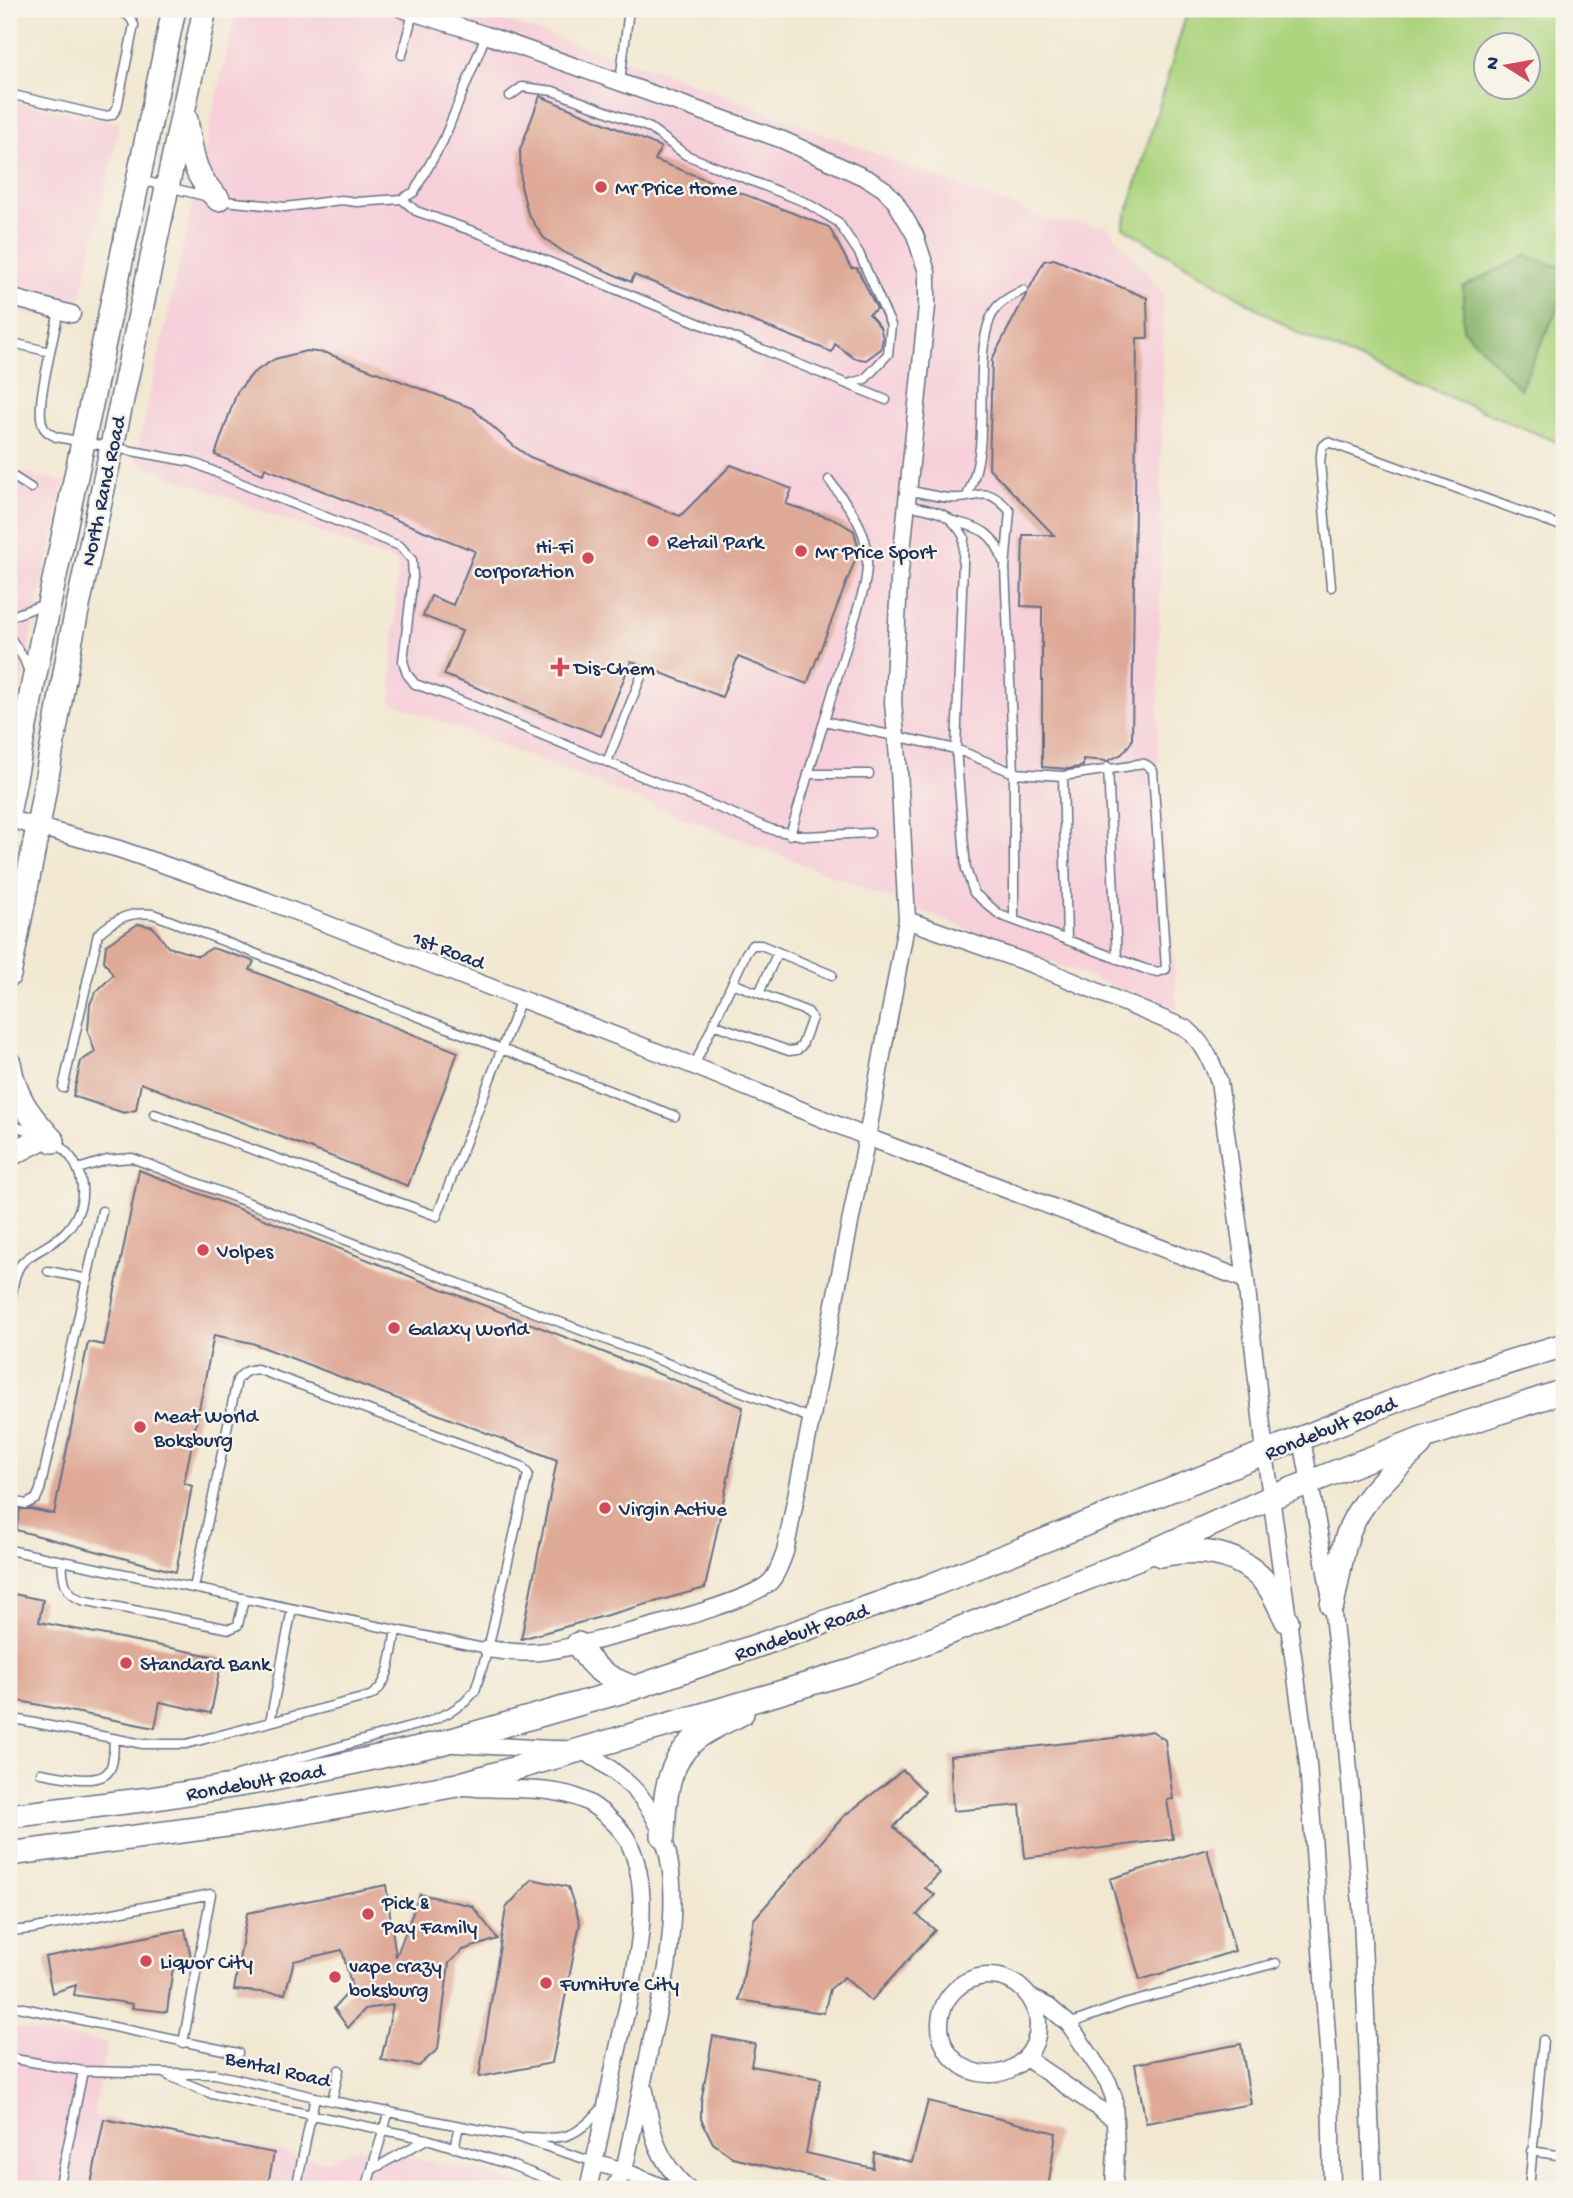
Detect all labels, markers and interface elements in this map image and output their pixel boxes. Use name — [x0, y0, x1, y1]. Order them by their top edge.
north arrow — [1472, 32, 1542, 102]
text: N — [1481, 55, 1506, 72]
place label: Mr Price Home — [615, 178, 738, 203]
marker: Mr Price Home — [593, 179, 609, 195]
street label: North Rand Road — [77, 413, 134, 569]
place label: Retail Park — [667, 532, 766, 557]
marker: Retail Park — [645, 533, 661, 549]
place label: Hi-Fi corporation — [474, 537, 574, 586]
place label: Mr Price Sport — [815, 542, 938, 567]
marker: Mr Price Sport — [793, 543, 809, 559]
marker: Hi-Fi corporation — [580, 550, 596, 566]
place label: Dis-Chem — [572, 658, 655, 683]
marker: Dis-Chem — [552, 659, 568, 675]
street label: 1st Road — [407, 927, 489, 978]
place label: Volpes — [216, 1241, 274, 1266]
marker: Volpes — [195, 1242, 211, 1258]
place label: Galaxy World — [408, 1319, 530, 1344]
marker: Galaxy World — [386, 1320, 402, 1336]
street label: Rondebult Road — [1262, 1392, 1402, 1468]
place label: Meat World Boksburg — [153, 1406, 259, 1455]
marker: Meat World Boksburg — [132, 1419, 148, 1435]
place label: Virgin Active — [618, 1499, 728, 1524]
marker: Virgin Active — [597, 1500, 613, 1516]
street label: Rondebult Road — [732, 1599, 874, 1669]
place label: Standard Bank — [140, 1654, 273, 1679]
marker: Standard Bank — [118, 1655, 134, 1671]
street label: Rondebult Road — [185, 1760, 328, 1809]
place label: Pick & Pay Family — [381, 1893, 477, 1942]
marker: Pick & Pay Family — [360, 1906, 376, 1922]
place label: Liquor City — [160, 1952, 253, 1977]
marker: Liquor City — [138, 1953, 154, 1969]
place label: vape crazy boksburg — [349, 1956, 442, 2005]
marker: vape crazy boksburg — [327, 1969, 343, 1985]
place label: Furniture City — [559, 1974, 679, 1999]
marker: Furniture City — [538, 1975, 554, 1991]
street label: Bental Road — [221, 2047, 334, 2096]

